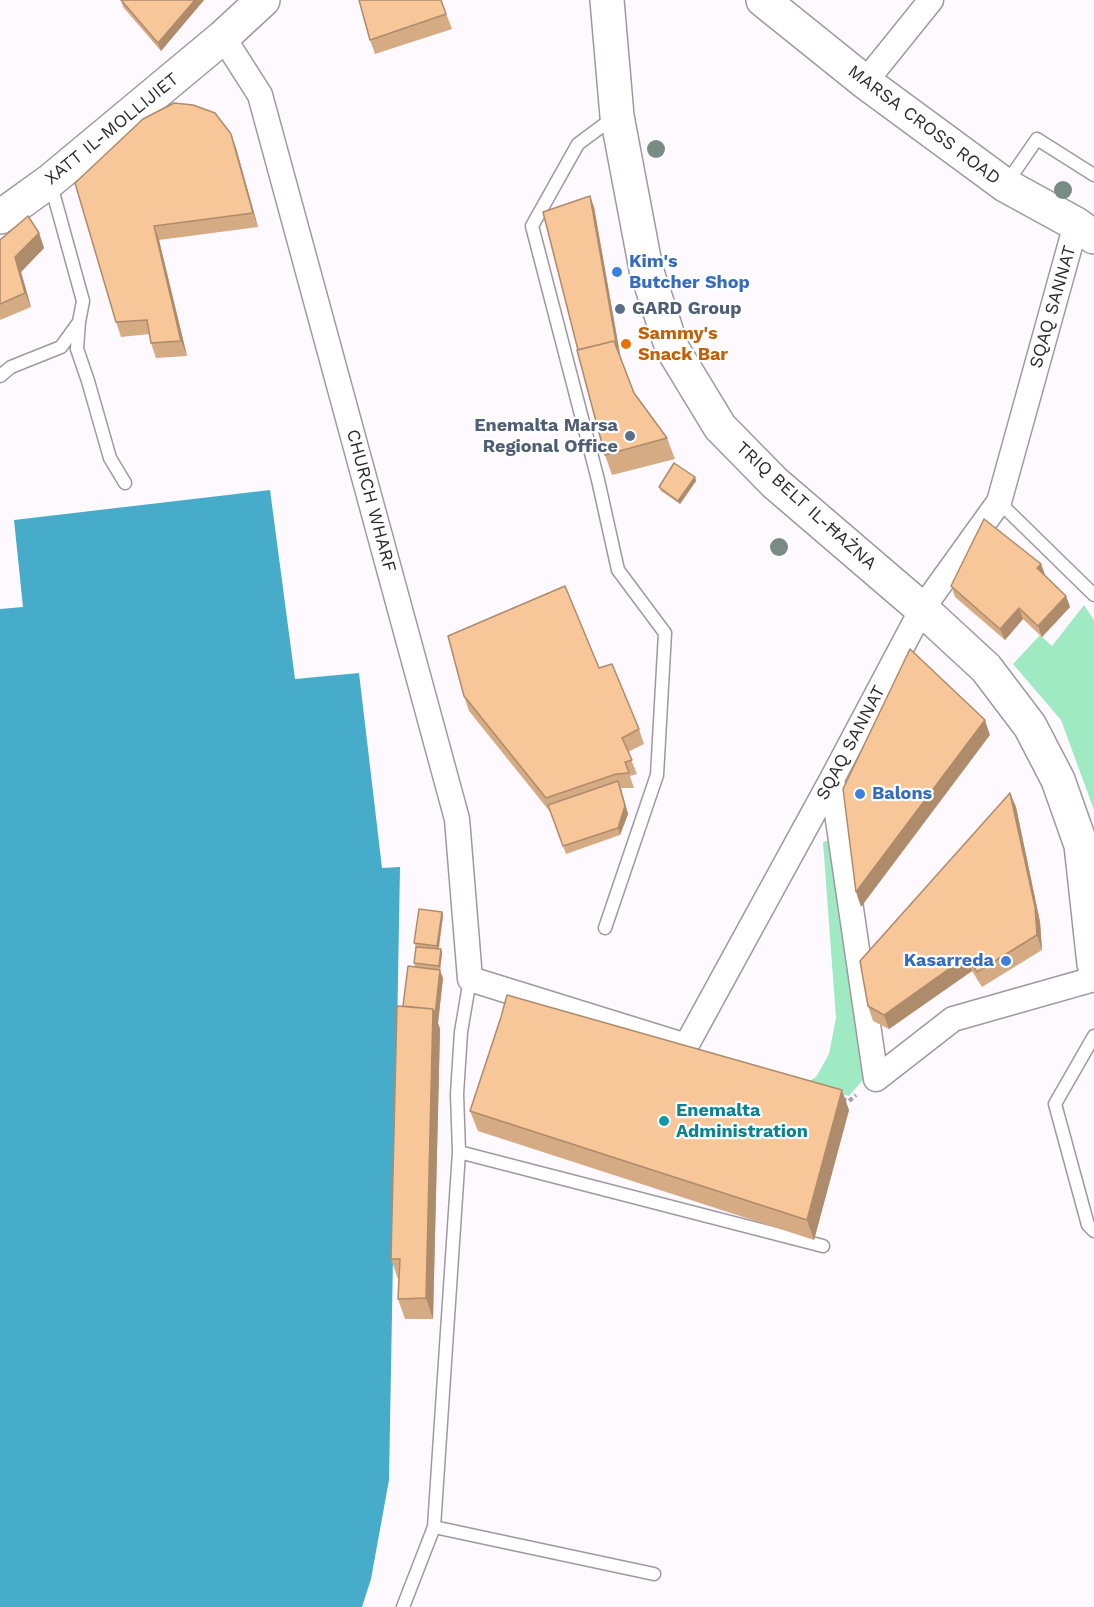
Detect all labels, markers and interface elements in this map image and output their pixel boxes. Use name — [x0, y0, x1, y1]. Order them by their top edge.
street label: MARSA CROSS ROAD — [844, 61, 1004, 189]
street label: XATT IL-MOLLIJIET — [41, 68, 183, 190]
street label: SQAQ SANNAT — [1025, 243, 1081, 371]
place label: Kim's Butcher Shop — [629, 251, 750, 294]
marker: Kim's Butcher Shop — [610, 265, 624, 279]
place label: GARD Group — [632, 298, 742, 320]
marker: GARD Group — [613, 302, 627, 316]
place label: Sammy's Snack Bar — [638, 323, 728, 366]
marker: Sammy's Snack Bar — [619, 337, 633, 351]
place label: Enemalta Marsa Regional Office — [474, 415, 618, 458]
street label: CHURCH WHARF — [342, 427, 400, 575]
marker: Enemalta Marsa Regional Office — [623, 429, 637, 443]
street label: TRIQ BELT IL-ĦAŻNA — [731, 437, 881, 575]
street label: SQAQ SANNAT — [812, 682, 890, 804]
place label: Balons — [872, 783, 932, 805]
marker: Balons — [853, 787, 867, 801]
place label: Kasarreda — [904, 950, 994, 972]
marker: Kasarreda — [999, 954, 1013, 968]
place label: Enemalta Administration — [676, 1100, 808, 1142]
marker: Enemalta Administration — [657, 1114, 671, 1128]

